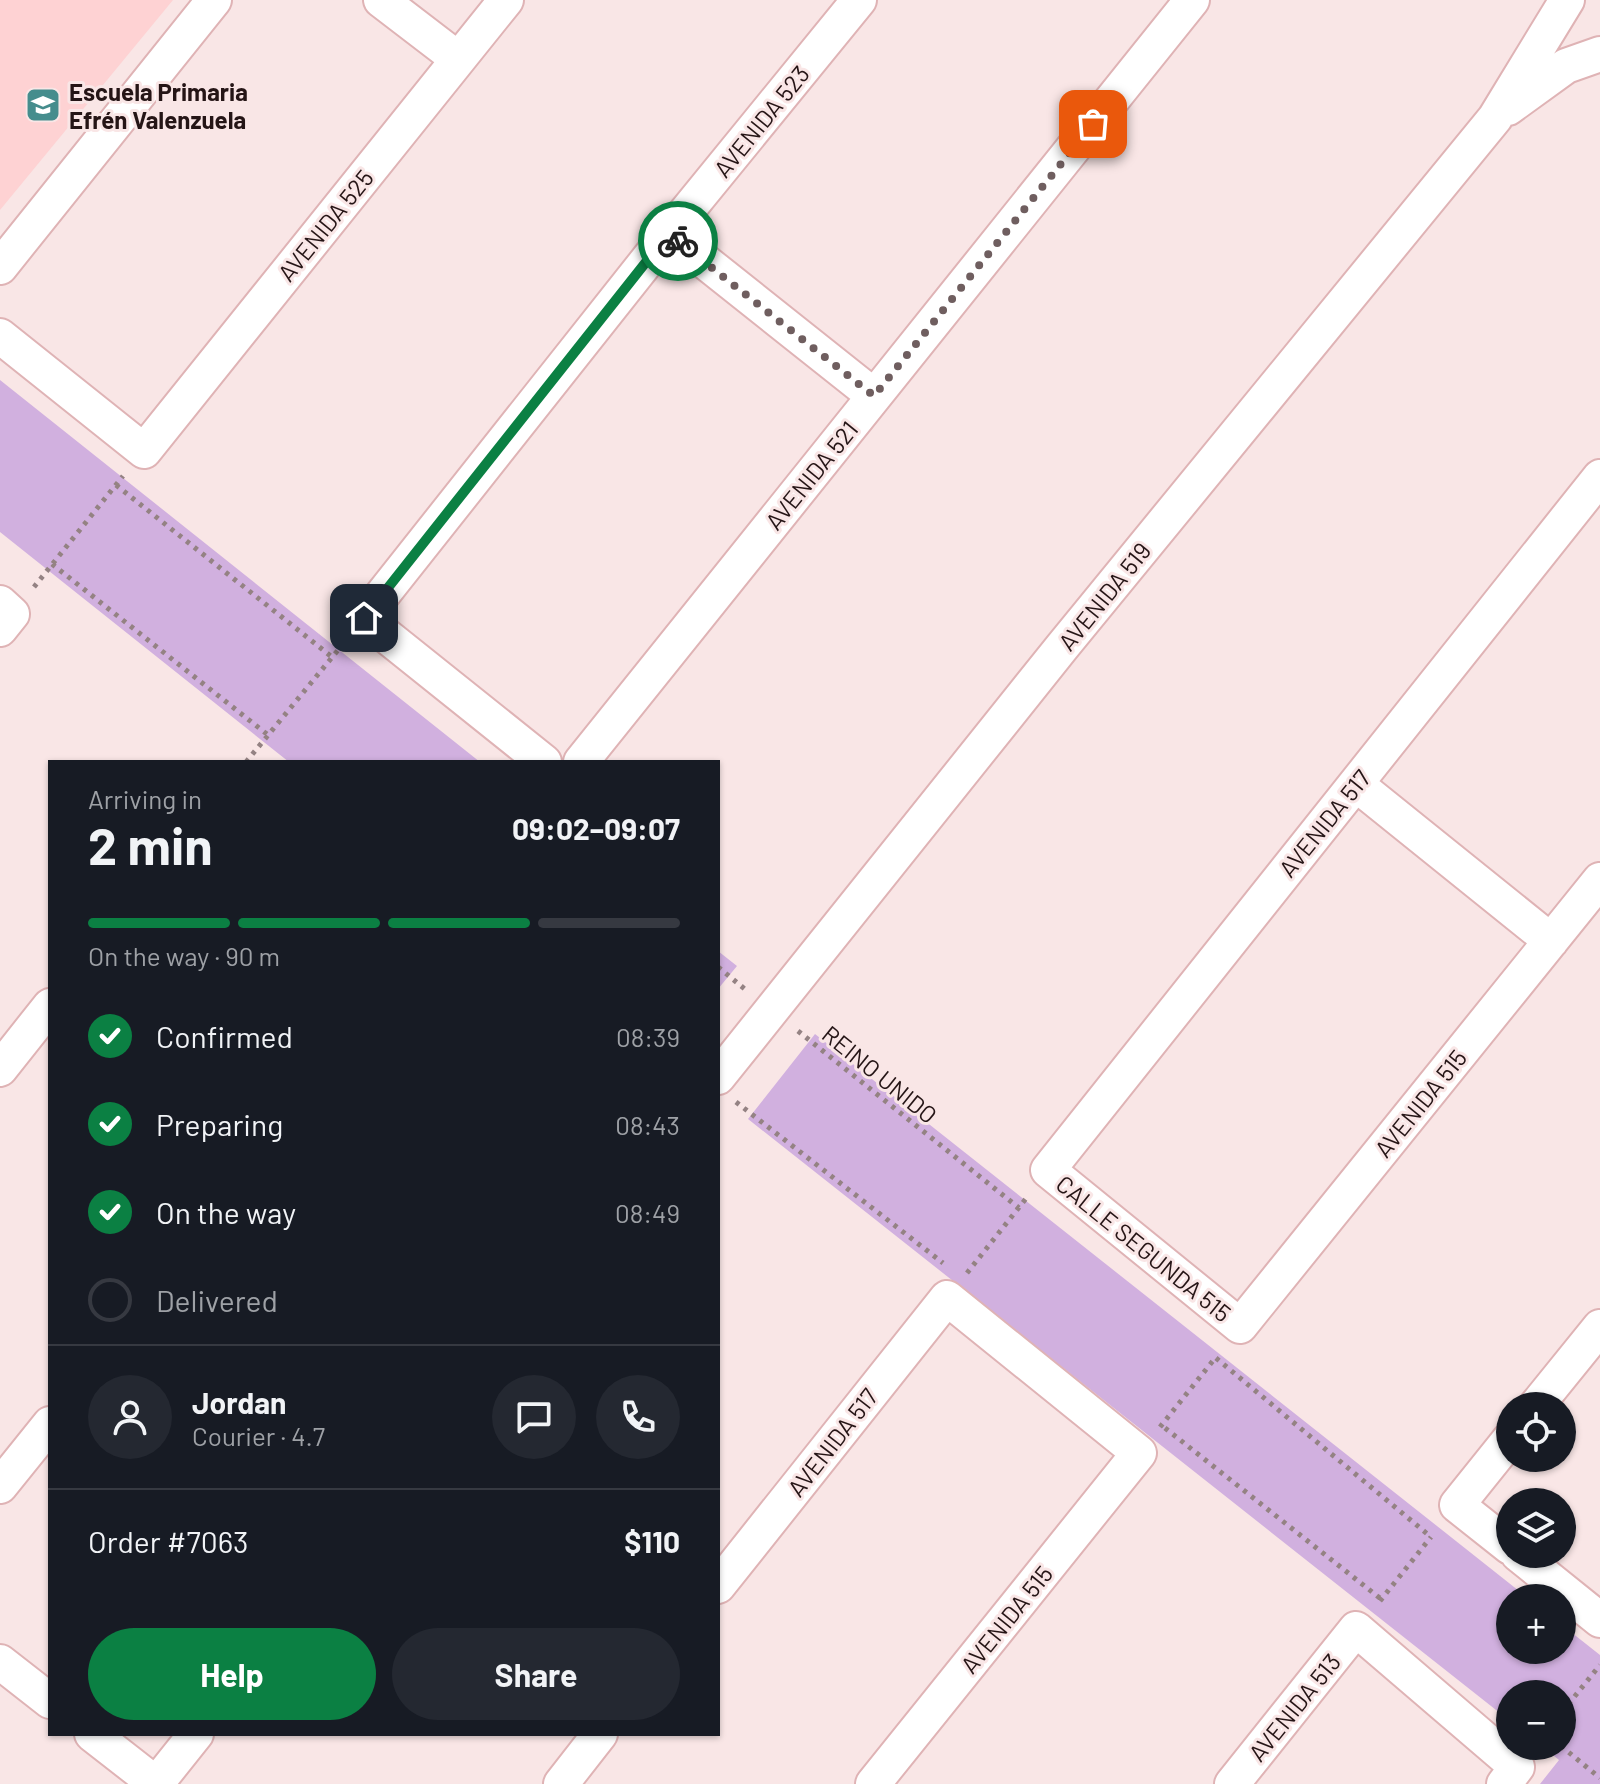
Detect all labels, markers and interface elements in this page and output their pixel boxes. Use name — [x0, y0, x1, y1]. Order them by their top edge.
street label: AVENIDA 523 — [707, 59, 815, 183]
place label: Escuela Primaria Efrén Valenzuela — [69, 77, 248, 134]
school or university icon: Escuela Primaria Efrén Valenzuela — [24, 86, 62, 124]
pin — [1059, 90, 1127, 158]
icon: bag — [1071, 102, 1115, 146]
street label: AVENIDA 525 — [271, 163, 379, 287]
courier — [638, 201, 718, 281]
icon: bike — [656, 219, 700, 263]
street label: AVENIDA 521 — [758, 415, 864, 535]
street label: AVENIDA 519 — [1052, 536, 1156, 656]
pin — [330, 584, 398, 652]
icon: home — [342, 596, 386, 640]
street label: AVENIDA 517 — [1272, 764, 1376, 882]
text: Arriving in — [88, 783, 202, 814]
text: 09:02–09:07 — [512, 810, 680, 846]
text: 2 min — [88, 813, 213, 875]
text: On the way · 90 m — [88, 940, 280, 971]
icon: check — [88, 1014, 132, 1058]
text: Confirmed — [156, 1018, 293, 1054]
street label: REINO UNIDO — [817, 1019, 943, 1129]
text: 08:39 — [616, 1021, 680, 1052]
street label: AVENIDA 515 — [1368, 1043, 1472, 1163]
icon: check — [88, 1102, 132, 1146]
text: Preparing — [156, 1106, 283, 1142]
text: 08:43 — [615, 1109, 680, 1140]
street label: CALLE SEGUNDA 515 — [1051, 1169, 1237, 1327]
icon: check — [88, 1190, 132, 1234]
text: On the way — [156, 1194, 296, 1230]
text: 08:49 — [615, 1197, 680, 1228]
text: Delivered — [156, 1282, 278, 1318]
button: person — [88, 1375, 172, 1459]
button: chat — [492, 1375, 576, 1459]
button: phone — [596, 1375, 680, 1459]
street label: AVENIDA 517 — [781, 1382, 883, 1502]
text: Jordan — [192, 1384, 287, 1420]
map controls — [1496, 1392, 1576, 1760]
button: locate — [1496, 1392, 1576, 1472]
text: Courier · 4.7 — [192, 1420, 325, 1451]
button: layers — [1496, 1488, 1576, 1568]
text: Order #7063 — [88, 1523, 249, 1559]
text: $110 — [624, 1523, 680, 1559]
street label: AVENIDA 515 — [954, 1559, 1058, 1679]
button: + — [1496, 1584, 1576, 1664]
button: Help — [88, 1628, 376, 1720]
button: Share — [392, 1628, 680, 1720]
street label: AVENIDA 513 — [1242, 1647, 1346, 1767]
button: − — [1496, 1680, 1576, 1760]

